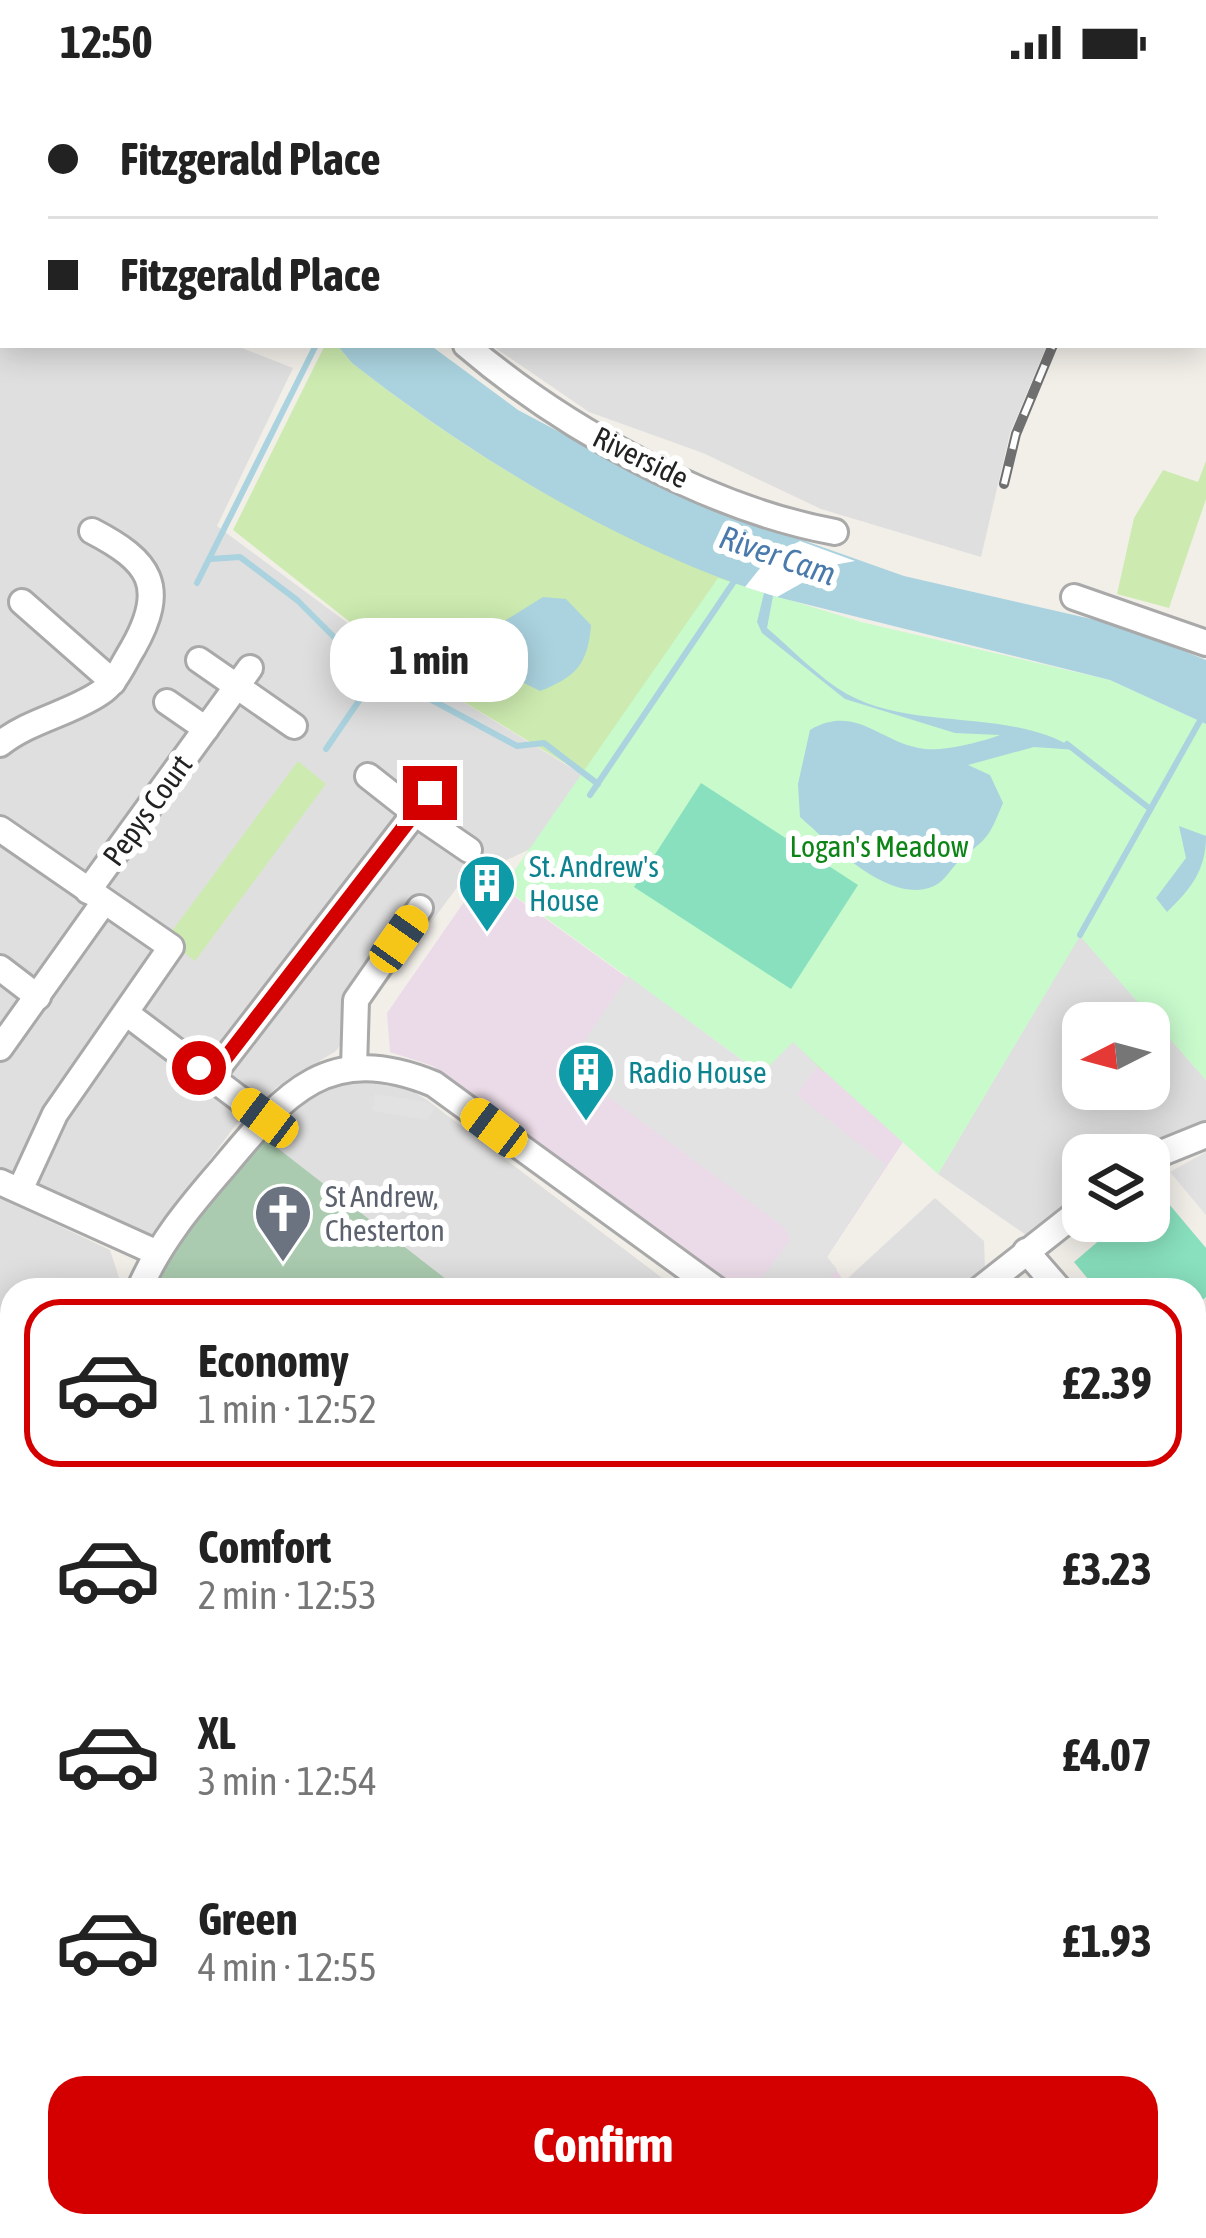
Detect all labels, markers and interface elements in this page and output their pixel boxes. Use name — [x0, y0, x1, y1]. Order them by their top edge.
text: 12:50 — [60, 16, 153, 68]
text: Fitzgerald Place — [120, 133, 381, 185]
text: Fitzgerald Place — [120, 249, 381, 301]
street label: Riverside — [588, 419, 694, 495]
water label: River Cam — [715, 517, 841, 593]
callout: 1 min — [331, 619, 529, 703]
text: 1 min — [389, 638, 469, 682]
street label: Pepys Court — [96, 748, 198, 872]
route end — [403, 766, 457, 820]
park label: Logan's Meadow — [789, 829, 969, 863]
place label: St. Andrew's House — [529, 849, 659, 917]
building icon: St. Andrew's House — [456, 852, 518, 934]
car — [364, 899, 434, 979]
north arrow — [1062, 1002, 1170, 1110]
map controls — [1062, 1002, 1170, 1242]
route start — [172, 1041, 226, 1095]
building icon: Radio House — [555, 1041, 617, 1123]
place label: Radio House — [628, 1055, 767, 1089]
car — [225, 1082, 305, 1154]
car — [454, 1092, 534, 1164]
button: layers — [1062, 1134, 1170, 1242]
place label: St Andrew, Chesterton — [325, 1179, 445, 1247]
church icon: St Andrew, Chesterton — [252, 1182, 314, 1264]
icon: car — [54, 1329, 162, 1437]
text: Economy — [198, 1335, 349, 1387]
text: £2.39 — [1062, 1357, 1152, 1409]
text: 1 min · 12:52 — [198, 1387, 377, 1431]
icon: car — [54, 1515, 162, 1623]
text: Comfort — [198, 1521, 331, 1573]
text: £3.23 — [1062, 1543, 1152, 1595]
text: 2 min · 12:53 — [198, 1573, 377, 1617]
icon: car — [54, 1701, 162, 1809]
text: XL — [198, 1707, 236, 1759]
text: £4.07 — [1062, 1729, 1152, 1781]
text: 3 min · 12:54 — [198, 1759, 377, 1803]
icon: car — [54, 1887, 162, 1995]
text: Green — [198, 1893, 298, 1945]
text: £1.93 — [1062, 1915, 1152, 1967]
text: 4 min · 12:55 — [198, 1945, 377, 1989]
button: Confirm — [48, 2076, 1158, 2214]

